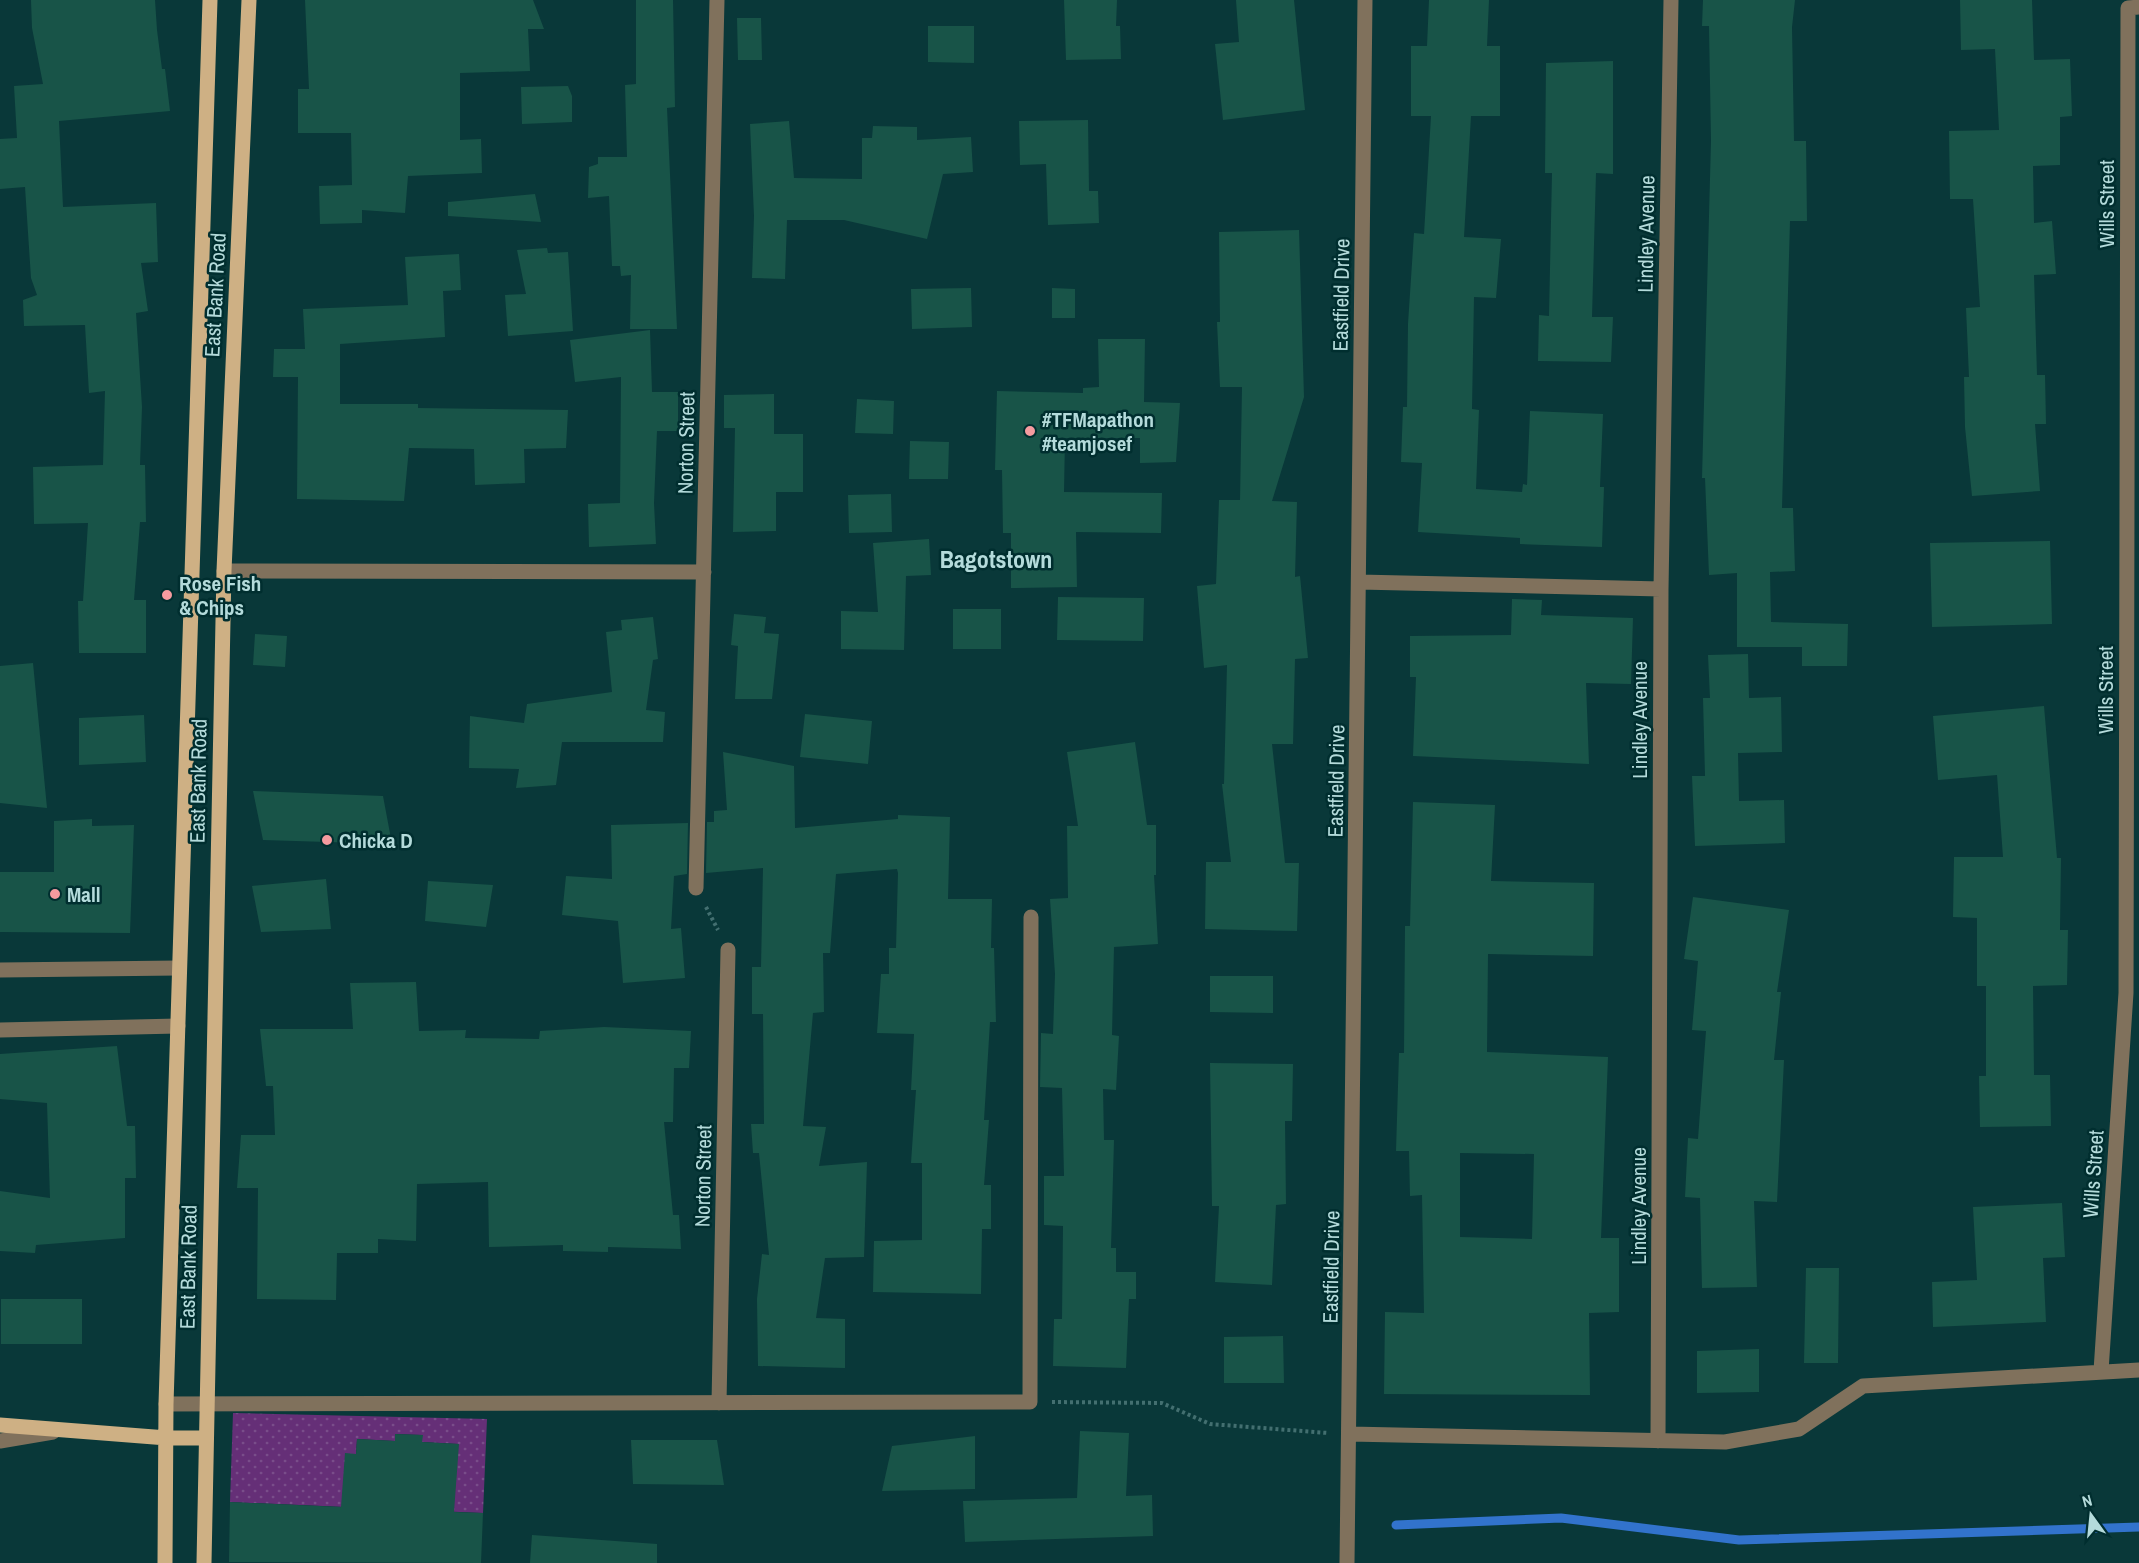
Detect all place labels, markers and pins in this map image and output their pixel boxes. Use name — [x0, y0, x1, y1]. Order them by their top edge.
place label: #TFMapathon #teamjosef — [1042, 405, 1154, 458]
marker: #TFMapathon #teamjosef — [1023, 424, 1037, 438]
place label: Rose Fish & Chips — [179, 569, 261, 622]
marker: Rose Fish & Chips — [160, 588, 174, 602]
place label: Chicka D — [339, 826, 413, 855]
marker: Chicka D — [320, 833, 334, 847]
place label: Mall — [67, 880, 101, 909]
marker: Mall — [48, 887, 62, 901]

